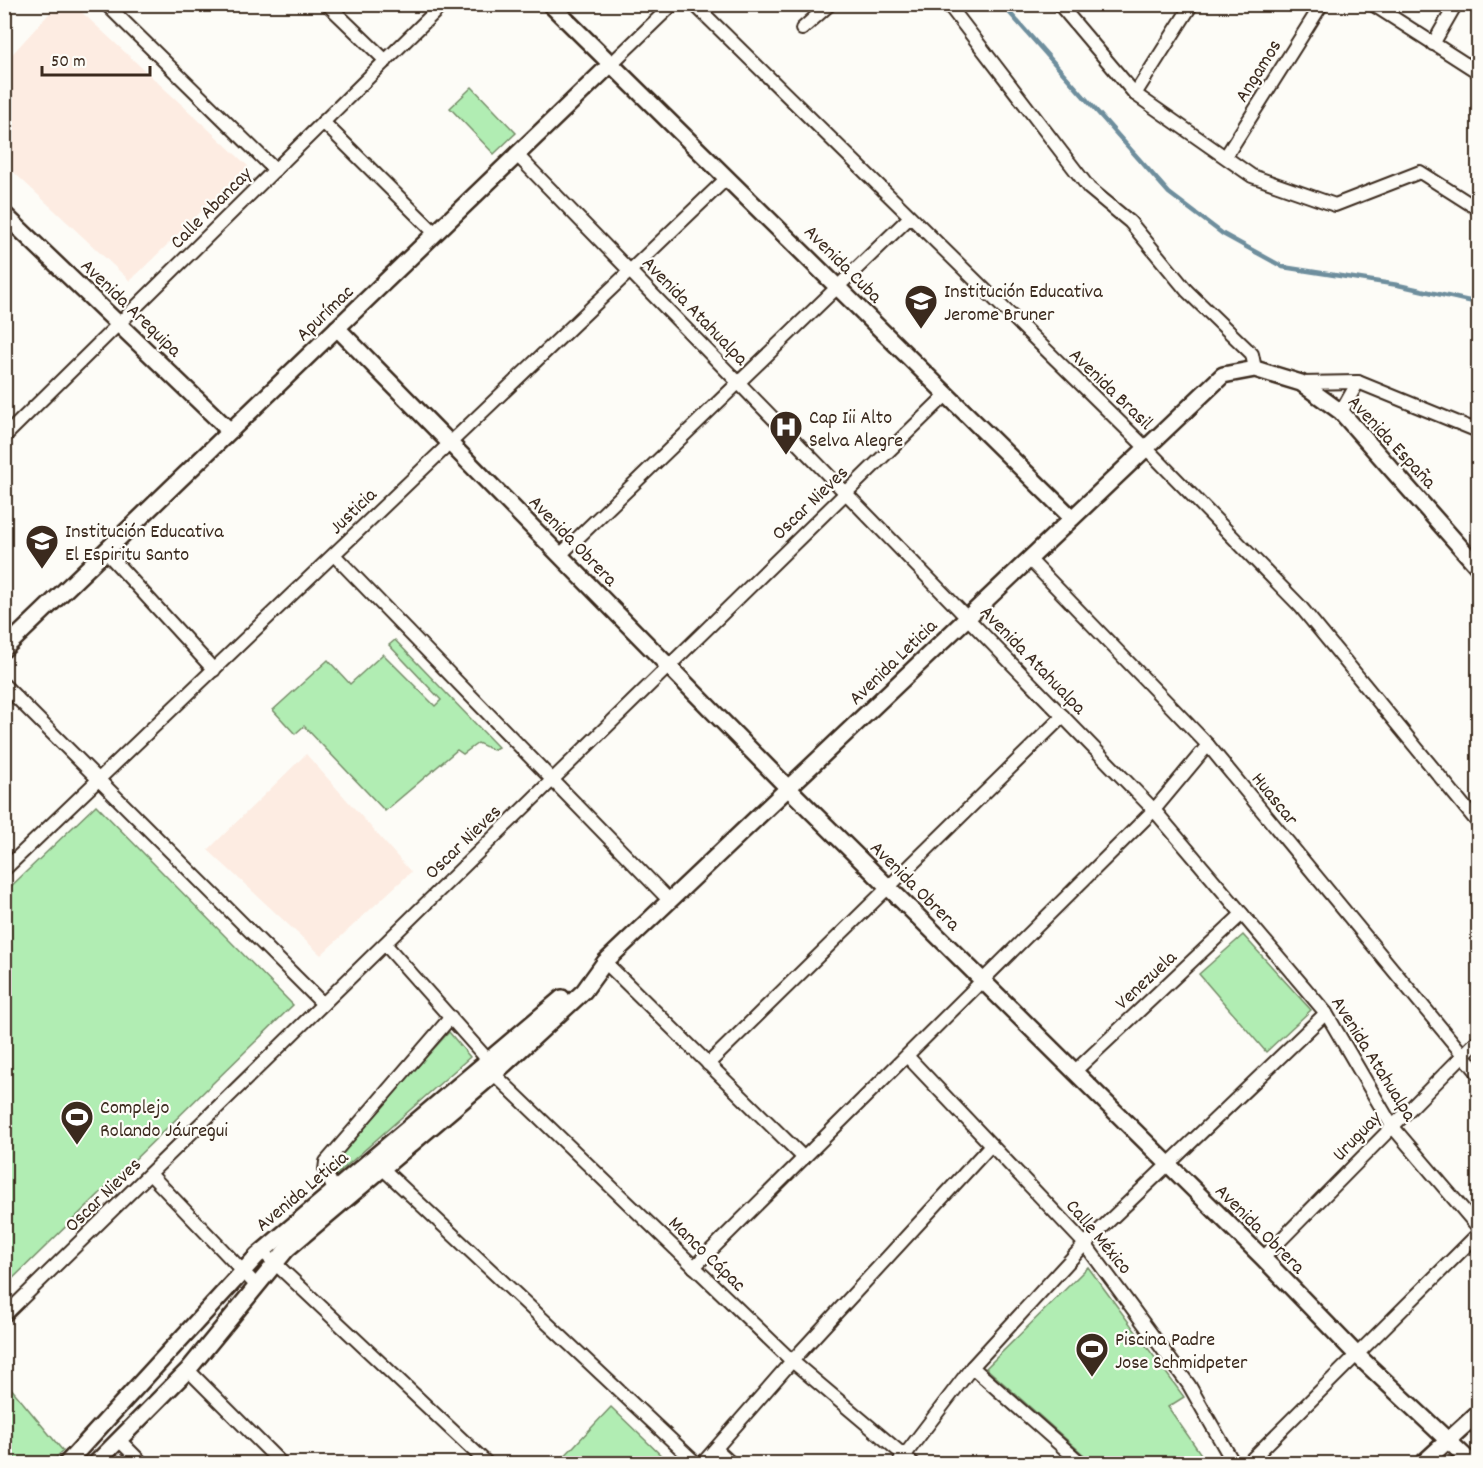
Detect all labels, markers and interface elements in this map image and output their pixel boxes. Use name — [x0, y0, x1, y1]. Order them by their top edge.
street label: Angamos — [1229, 35, 1290, 108]
scale bar — [42, 39, 150, 77]
text: 50 m — [51, 50, 86, 75]
street label: Calle Abancay — [165, 161, 260, 256]
street label: Avenida Cuba — [796, 220, 888, 311]
street label: Avenida Atahualpa — [634, 251, 754, 374]
street label: Avenida Arequipa — [73, 254, 187, 365]
street label: Apurímac — [291, 279, 361, 349]
place label: Institución Educativa Jerome Bruner — [944, 279, 1103, 330]
school or university icon: Institución Educativa Jerome Bruner — [903, 283, 939, 330]
street label: Avenida Brasil — [1062, 343, 1158, 438]
street label: Avenida España — [1340, 390, 1442, 497]
place label: Cap Iii Alto Selva Alegre — [809, 405, 903, 456]
hospital icon: Cap Iii Alto Selva Alegre — [768, 409, 804, 456]
street label: Oscar Nieves — [766, 460, 856, 548]
street label: Justicia — [324, 482, 385, 542]
street label: Avenida Obrera — [521, 490, 623, 594]
place label: Institución Educativa El Espiritu Santo — [65, 519, 224, 570]
school or university icon: Institución Educativa El Espiritu Santo — [24, 523, 60, 570]
street label: Avenida Atahualpa — [972, 600, 1092, 723]
street label: Avenida Leticia — [844, 613, 945, 713]
street label: Huascar — [1243, 767, 1304, 833]
street label: Oscar Nieves — [419, 799, 509, 887]
street label: Avenida Obrera — [862, 836, 966, 939]
street label: Venezuela — [1110, 945, 1185, 1017]
street label: Avenida Atahualpa — [1323, 992, 1422, 1128]
place label: Complejo Rolando Jáuregui — [100, 1095, 228, 1146]
sports icon: Complejo Rolando Jáuregui — [59, 1099, 95, 1146]
street label: Uruguay — [1327, 1105, 1390, 1169]
street label: Avenida Leticia — [250, 1145, 356, 1239]
street label: Oscar Nieves — [59, 1152, 149, 1240]
street label: Avenida Obrera — [1207, 1179, 1311, 1282]
street label: Calle México — [1058, 1194, 1138, 1282]
street label: Manco Cápac — [661, 1211, 751, 1299]
place label: Piscina Padre Jose Schmidpeter — [1115, 1327, 1248, 1378]
sports icon: Piscina Padre Jose Schmidpeter — [1074, 1331, 1110, 1378]

